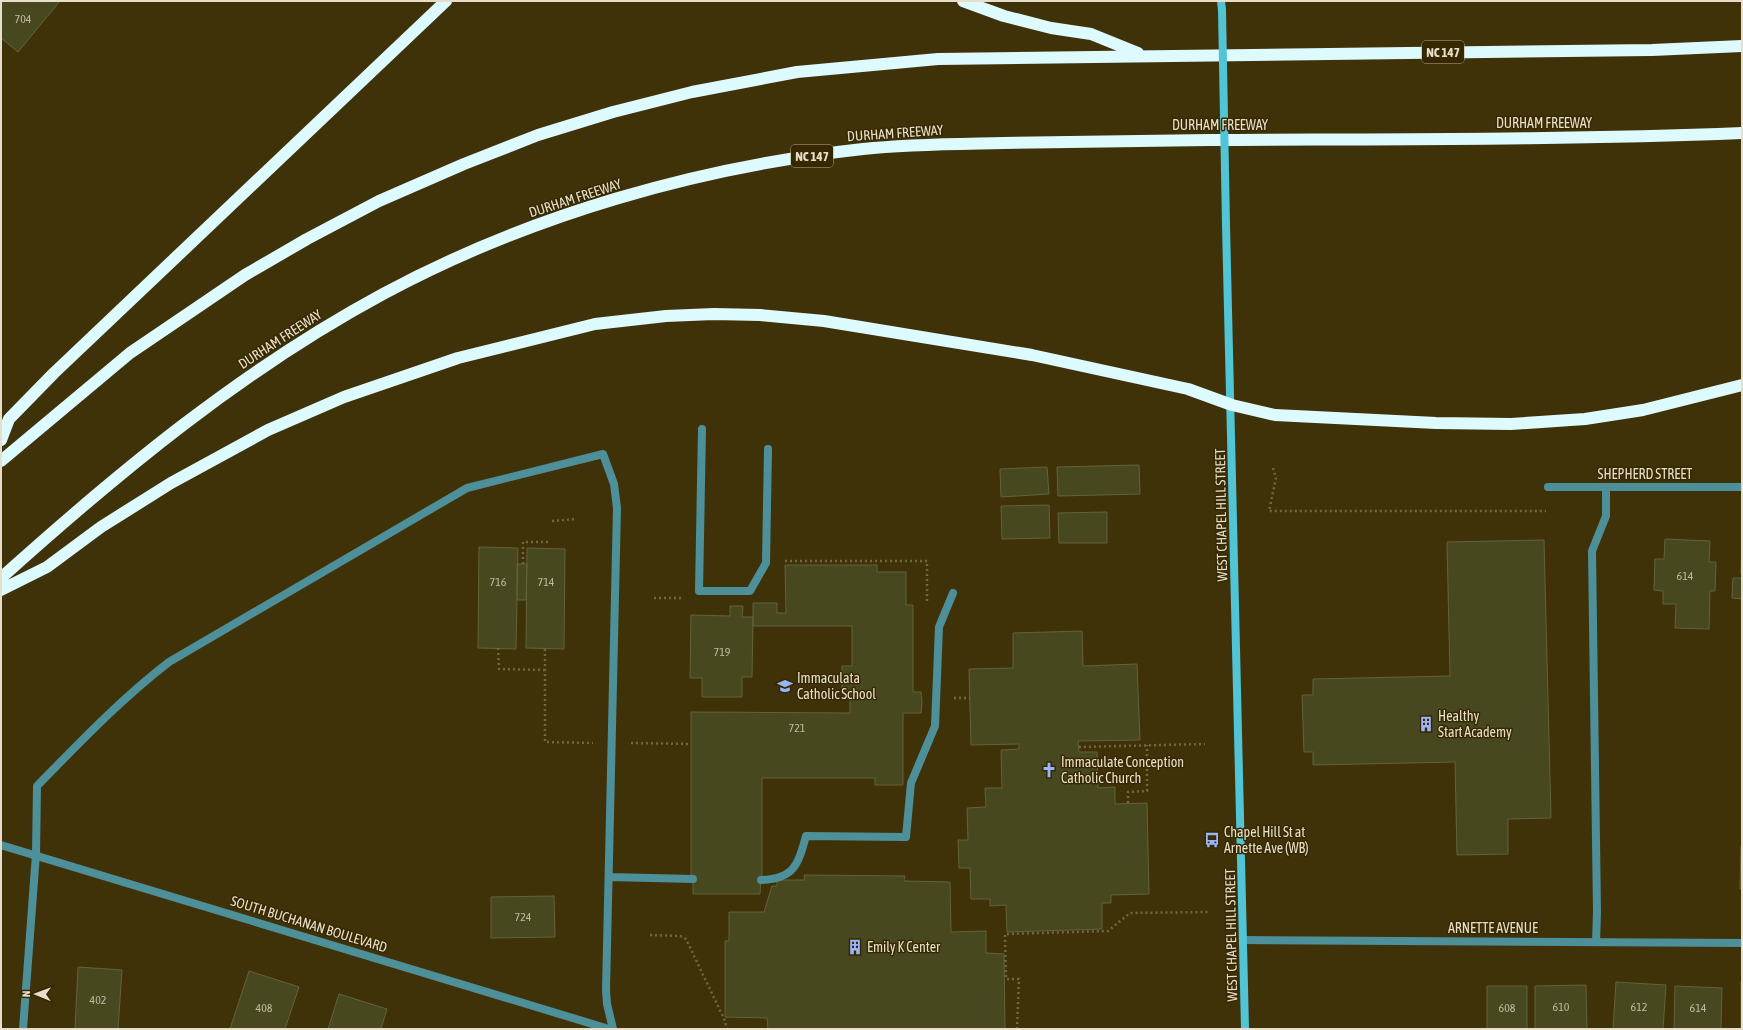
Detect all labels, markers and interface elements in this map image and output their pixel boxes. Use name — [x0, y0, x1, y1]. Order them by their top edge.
house number: 704 — [15, 12, 32, 26]
road number: NC 147 — [1422, 41, 1464, 63]
street label: DURHAM FREEWAY — [1496, 115, 1593, 131]
street label: DURHAM FREEWAY — [1172, 117, 1269, 133]
street label: DURHAM FREEWAY — [846, 122, 944, 144]
road number: NC 147 — [791, 145, 833, 167]
street label: DURHAM FREEWAY — [527, 175, 624, 220]
street label: DURHAM FREEWAY — [235, 306, 325, 372]
street label: WEST CHAPEL HILL STREET — [1212, 448, 1230, 582]
street label: SHEPHERD STREET — [1598, 466, 1692, 482]
house number: 614 — [1677, 569, 1694, 583]
house number: 716 — [490, 575, 507, 589]
house number: 714 — [538, 575, 555, 589]
house number: 719 — [714, 645, 731, 659]
place label: Immaculata Catholic School — [797, 670, 876, 702]
school or university icon: Immaculata Catholic School — [776, 677, 794, 695]
place label: Healthy Start Academy — [1438, 708, 1512, 740]
building icon: Healthy Start Academy — [1417, 715, 1435, 733]
house number: 721 — [789, 721, 806, 735]
place label: Immaculate Conception Catholic Church — [1061, 754, 1184, 786]
church icon: Immaculate Conception Catholic Church — [1040, 761, 1058, 779]
place label: Chapel Hill St at Arnette Ave (WB) — [1224, 824, 1309, 856]
bus stop icon: Chapel Hill St at Arnette Ave (WB) — [1203, 831, 1221, 849]
street label: WEST CHAPEL HILL STREET — [1222, 868, 1240, 1002]
street label: SOUTH BUCHANAN BOULEVARD — [229, 893, 389, 955]
house number: 724 — [515, 910, 532, 924]
street label: ARNETTE AVENUE — [1448, 920, 1538, 936]
building icon: Emily K Center — [846, 938, 864, 956]
place label: Emily K Center — [867, 939, 941, 955]
north arrow — [16, 974, 56, 1014]
text: N — [20, 990, 32, 997]
house number: 402 — [90, 993, 106, 1007]
house number: 610 — [1553, 1000, 1570, 1014]
house number: 612 — [1631, 1000, 1647, 1014]
house number: 408 — [256, 1001, 273, 1015]
house number: 608 — [1499, 1001, 1516, 1015]
house number: 614 — [1690, 1001, 1707, 1015]

